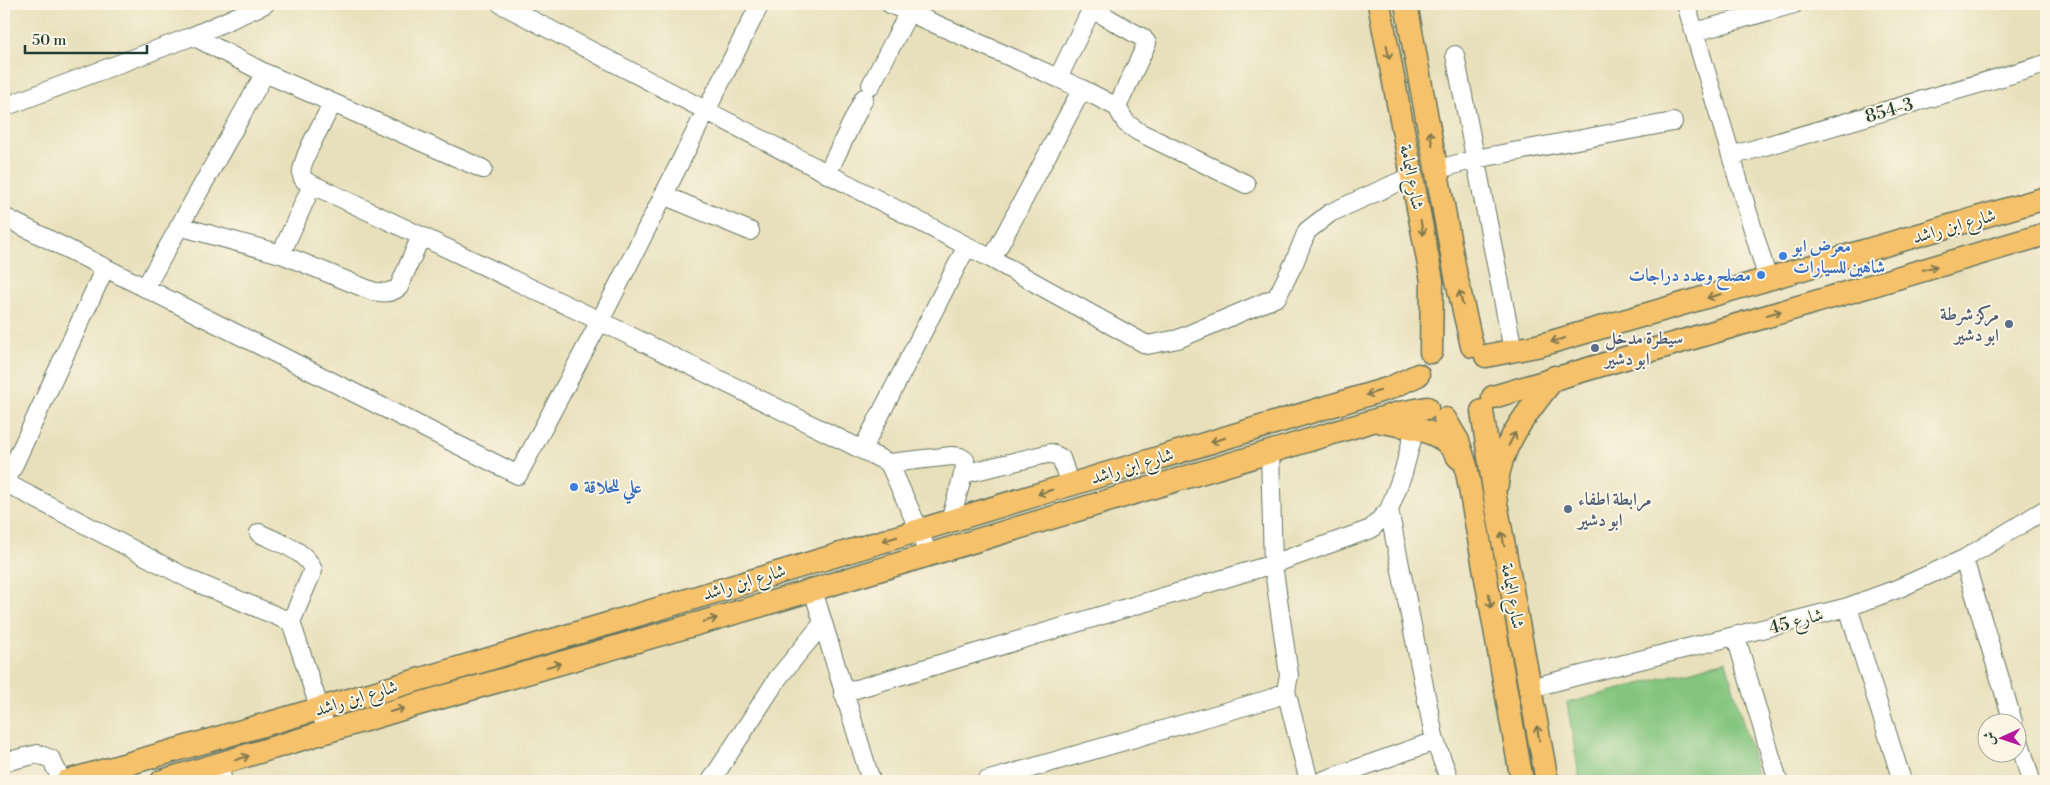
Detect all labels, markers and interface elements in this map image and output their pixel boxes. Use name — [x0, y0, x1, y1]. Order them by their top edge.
scale bar — [25, 22, 148, 54]
text: 50 m — [32, 31, 66, 50]
one-way arrow — [1384, 43, 1393, 59]
street label: 854-3 — [1862, 93, 1916, 128]
one-way arrow — [1425, 131, 1435, 147]
street label: شارع اليمامة — [1391, 143, 1429, 212]
street label: شارع ابن راشد — [1910, 204, 1999, 252]
one-way arrow — [1417, 220, 1427, 236]
place label: معرض ابو شاهين للسيارات — [1791, 235, 1885, 279]
marker: معرض ابو شاهين للسيارات — [1777, 250, 1789, 262]
one-way arrow — [1922, 263, 1938, 272]
place label: مصلح وعدد دراجات — [1629, 264, 1751, 291]
marker: مصلح وعدد دراجات — [1755, 269, 1767, 281]
one-way arrow — [1456, 291, 1465, 307]
one-way arrow — [1706, 291, 1722, 301]
place label: مركز شرطة ابو دشير — [1940, 303, 1999, 347]
one-way arrow — [1766, 308, 1782, 318]
marker: مركز شرطة ابو دشير — [2003, 318, 2015, 330]
place label: سيطرة مدخل ابو دشير — [1603, 327, 1683, 371]
one-way arrow — [1550, 336, 1566, 345]
marker: سيطرة مدخل ابو دشير — [1589, 342, 1601, 354]
one-way arrow — [1366, 389, 1382, 399]
one-way arrow — [1508, 432, 1517, 447]
one-way arrow — [1210, 436, 1226, 446]
street label: شارع ابن راشد — [1088, 443, 1177, 493]
place label: علي للحلاقة — [584, 476, 642, 505]
marker: علي للحلاقة — [568, 481, 580, 493]
one-way arrow — [1038, 488, 1054, 498]
place label: مرابطة اطفاء ابو دشير — [1576, 488, 1652, 532]
marker: مرابطة اطفاء ابو دشير — [1562, 503, 1574, 515]
one-way arrow — [1497, 531, 1507, 547]
one-way arrow — [882, 534, 898, 544]
street label: شارع ابن راشد — [700, 559, 789, 609]
street label: شارع اليمامة — [1493, 562, 1530, 631]
one-way arrow — [1485, 593, 1495, 609]
street label: شارع 45 — [1766, 603, 1827, 643]
one-way arrow — [701, 615, 717, 625]
one-way arrow — [545, 660, 561, 670]
street label: شارع ابن راشد — [312, 675, 401, 725]
one-way arrow — [389, 705, 405, 715]
north arrow — [1978, 712, 2028, 762]
one-way arrow — [1533, 726, 1542, 742]
text: ش — [1981, 731, 1999, 746]
one-way arrow — [234, 752, 250, 762]

